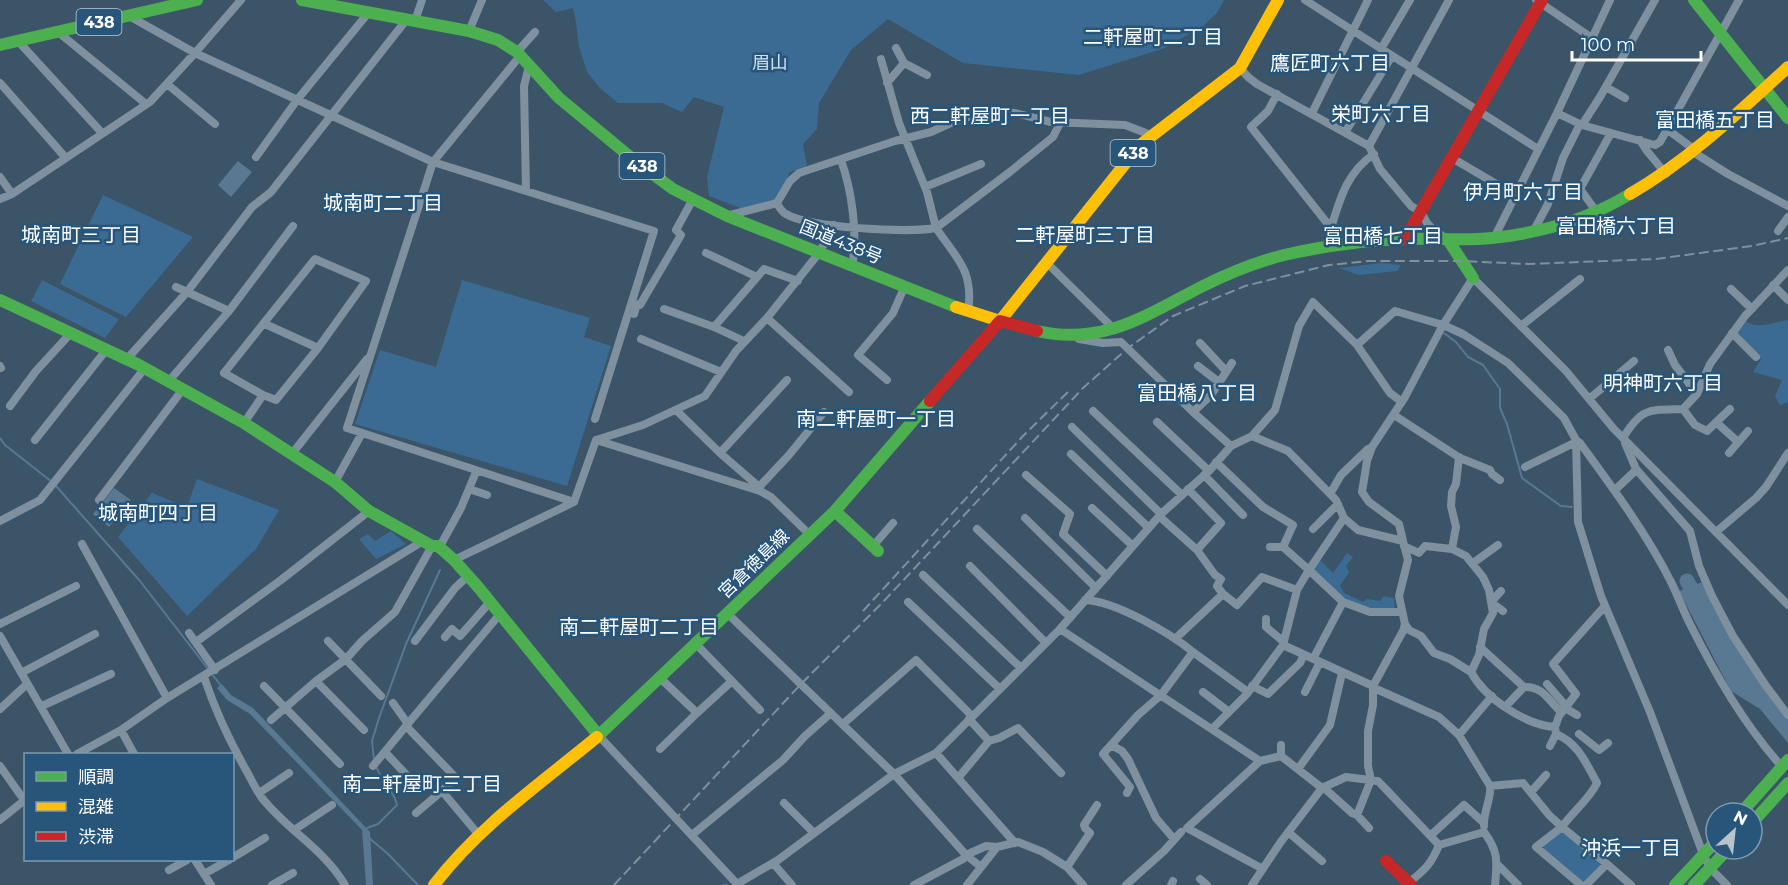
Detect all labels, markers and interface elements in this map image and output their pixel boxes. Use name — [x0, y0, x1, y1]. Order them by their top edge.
road number: 438 — [76, 9, 122, 35]
scale bar — [1572, 24, 1701, 62]
district label: 二軒屋町二丁目 — [1083, 25, 1223, 49]
text: 100 m — [1581, 34, 1635, 56]
district label: 鷹匠町六丁目 — [1270, 51, 1390, 75]
park label: 眉山 — [752, 52, 788, 74]
district label: 栄町六丁目 — [1331, 102, 1431, 126]
district label: 西二軒屋町一丁目 — [910, 104, 1070, 128]
district label: 富田橋五丁目 — [1655, 108, 1775, 132]
road number: 438 — [1110, 140, 1156, 166]
road number: 438 — [620, 153, 664, 179]
district label: 伊月町六丁目 — [1463, 180, 1583, 204]
district label: 城南町二丁目 — [323, 191, 443, 215]
district label: 富田橋六丁目 — [1556, 214, 1676, 238]
street label: 国道438号 — [796, 215, 886, 269]
district label: 城南町三丁目 — [21, 223, 141, 247]
district label: 二軒屋町三丁目 — [1015, 223, 1155, 247]
district label: 富田橋七丁目 — [1323, 224, 1443, 248]
district label: 明神町六丁目 — [1603, 371, 1723, 395]
district label: 富田橋八丁目 — [1137, 381, 1257, 405]
district label: 南二軒屋町一丁目 — [796, 407, 956, 431]
district label: 城南町四丁目 — [98, 501, 218, 525]
street label: 宮倉徳島線 — [714, 525, 794, 603]
district label: 南二軒屋町二丁目 — [559, 615, 719, 639]
legend — [24, 753, 234, 861]
text: 順調 — [78, 766, 114, 788]
district label: 南二軒屋町三丁目 — [342, 772, 502, 796]
text: 混雑 — [78, 796, 114, 818]
north arrow — [1704, 801, 1764, 861]
text: N — [1731, 807, 1751, 829]
text: 渋滞 — [78, 826, 114, 848]
district label: 沖浜一丁目 — [1581, 836, 1681, 860]

